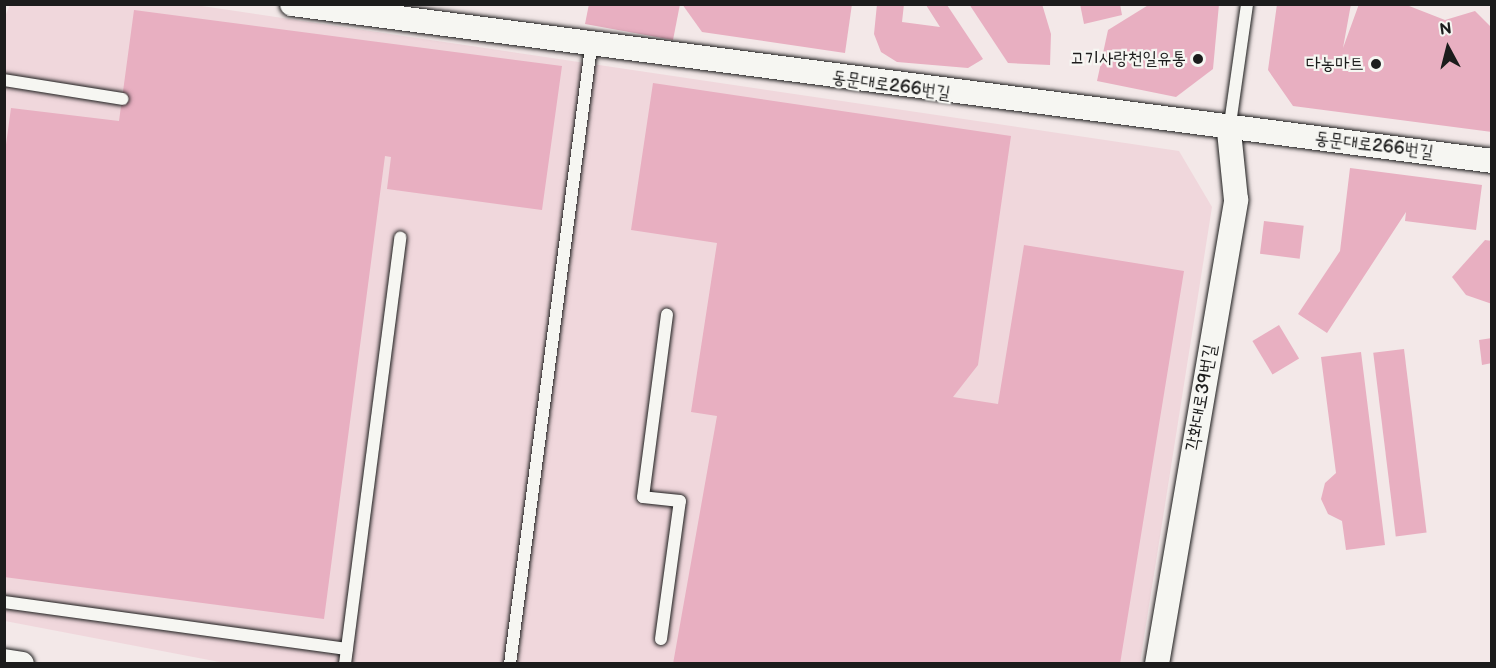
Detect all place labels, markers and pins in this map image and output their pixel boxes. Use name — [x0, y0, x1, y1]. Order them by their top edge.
place label: 고기사랑천일유통 — [1070, 48, 1186, 70]
marker: 고기사랑천일유통 — [1191, 52, 1205, 66]
place label: 다농마트 — [1306, 53, 1364, 75]
marker: 다농마트 — [1369, 57, 1383, 71]

